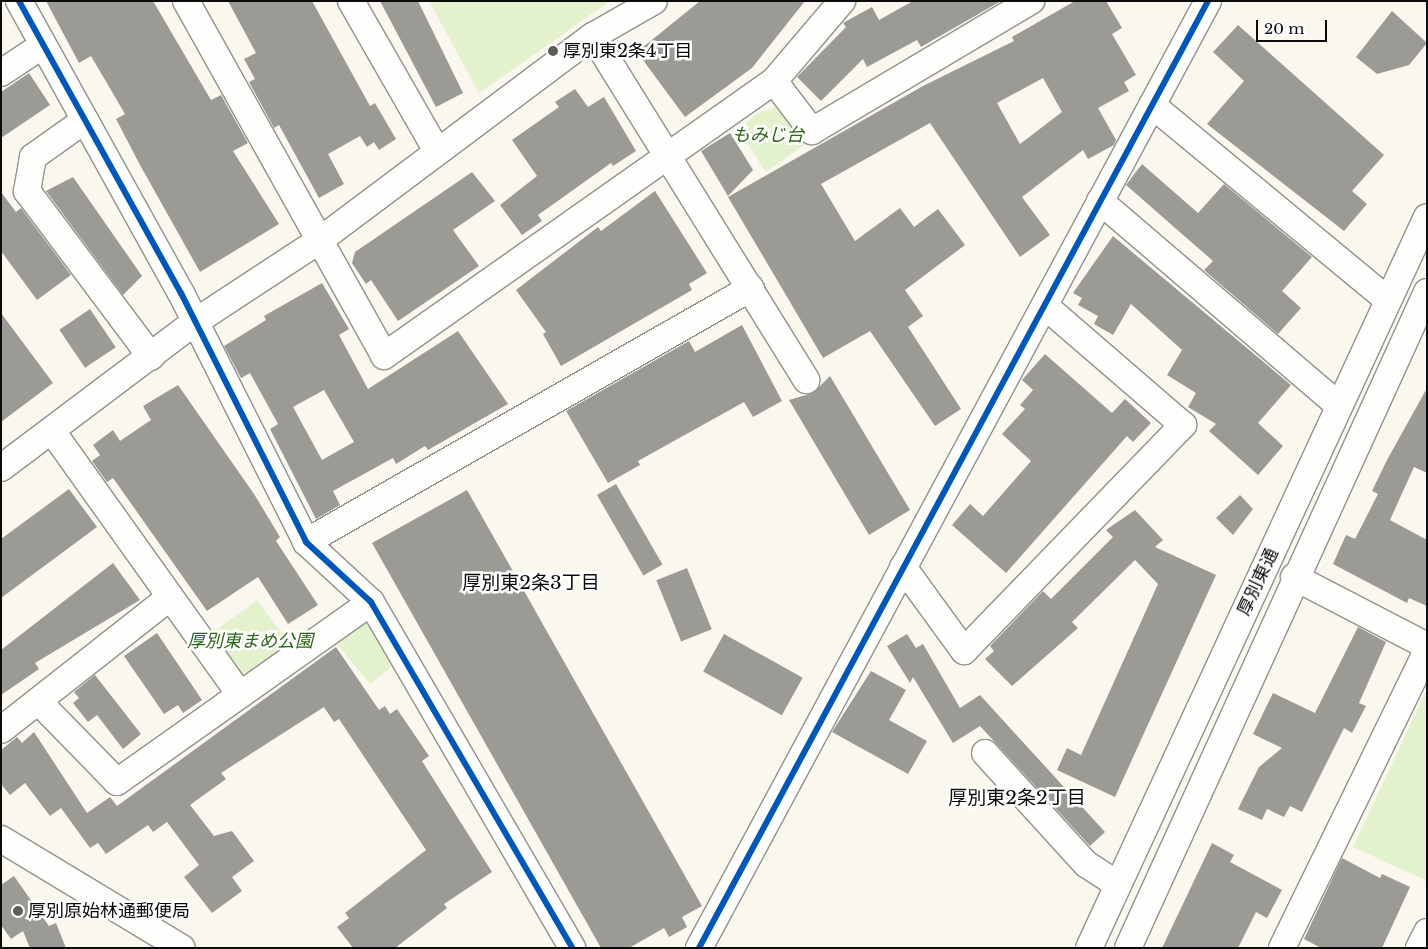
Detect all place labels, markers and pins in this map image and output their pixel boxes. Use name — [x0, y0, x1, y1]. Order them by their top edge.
place label: 厚別東2条4丁目 — [563, 40, 693, 62]
marker: 厚別東2条4丁目 — [547, 45, 559, 57]
place label: 厚別原始林通郵便局 — [28, 900, 190, 922]
marker: 厚別原始林通郵便局 — [12, 905, 24, 917]

